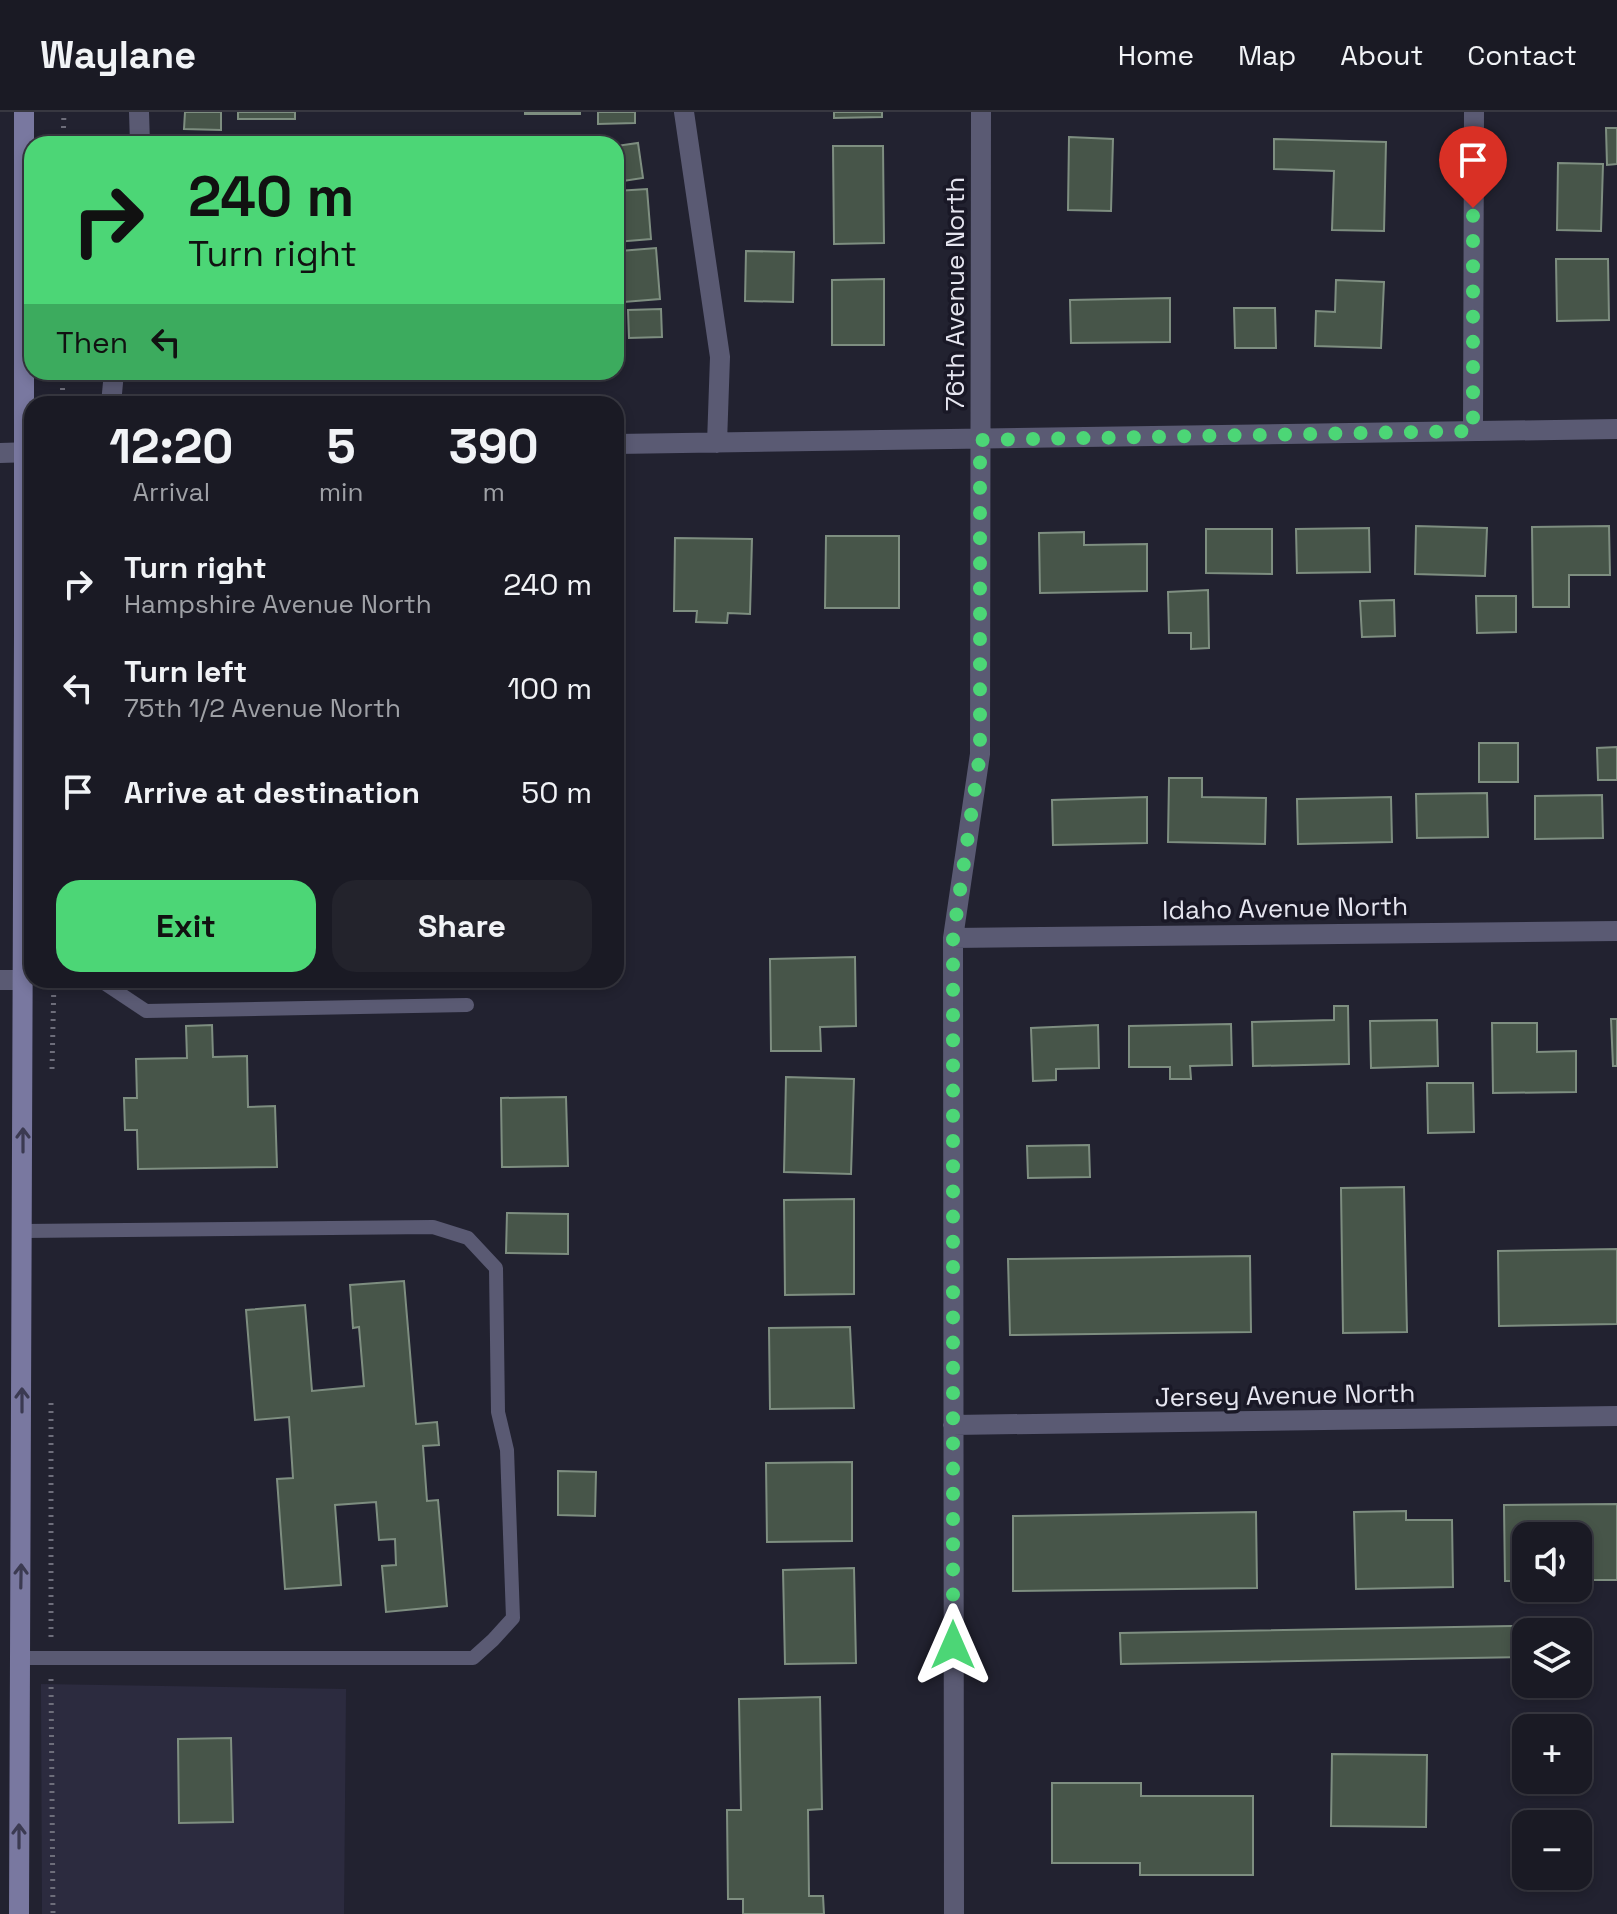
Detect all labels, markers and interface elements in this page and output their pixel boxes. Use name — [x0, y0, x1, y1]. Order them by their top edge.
text: Waylane — [40, 31, 196, 79]
text: Home — [1118, 37, 1194, 73]
text: Map — [1238, 37, 1296, 73]
text: About — [1340, 37, 1423, 73]
text: Contact — [1467, 37, 1577, 73]
pin — [1439, 126, 1507, 208]
icon: arrive — [1451, 138, 1495, 182]
text: 240 m — [188, 161, 354, 232]
icon: right — [56, 168, 160, 272]
street label: 76th Avenue North — [938, 177, 972, 411]
text: Turn right — [188, 231, 357, 277]
icon: left — [144, 320, 188, 364]
text: Then — [56, 323, 128, 362]
text: 12:20 — [109, 416, 233, 477]
text: 5 — [327, 416, 355, 477]
text: 390 — [449, 416, 539, 477]
text: Arrival — [133, 475, 210, 509]
text: min — [319, 475, 363, 509]
text: m — [482, 475, 505, 509]
text: Turn right — [124, 548, 267, 587]
icon: right — [56, 562, 100, 606]
text: 240 m — [503, 565, 592, 604]
text: Hampshire Avenue North — [124, 587, 432, 621]
text: Turn left — [124, 652, 247, 691]
icon: left — [56, 666, 100, 710]
text: 100 m — [507, 669, 592, 708]
text: 75th 1/2 Avenue North — [124, 691, 401, 725]
icon: arrive — [56, 770, 100, 814]
text: Arrive at destination — [124, 773, 420, 812]
text: 50 m — [521, 773, 592, 812]
button: Exit — [56, 880, 316, 972]
button: Share — [332, 880, 592, 972]
street label: Idaho Avenue North — [1162, 889, 1408, 927]
one-way arrow — [15, 1127, 31, 1154]
street label: Jersey Avenue North — [1154, 1376, 1416, 1414]
one-way arrow — [14, 1387, 30, 1414]
map controls — [1512, 1522, 1592, 1890]
button: sound — [1512, 1522, 1592, 1602]
one-way arrow — [13, 1563, 28, 1590]
position arrow — [911, 1603, 995, 1687]
button: layers — [1512, 1618, 1592, 1698]
button: + — [1512, 1714, 1592, 1794]
button: − — [1512, 1810, 1592, 1890]
one-way arrow — [11, 1823, 27, 1850]

